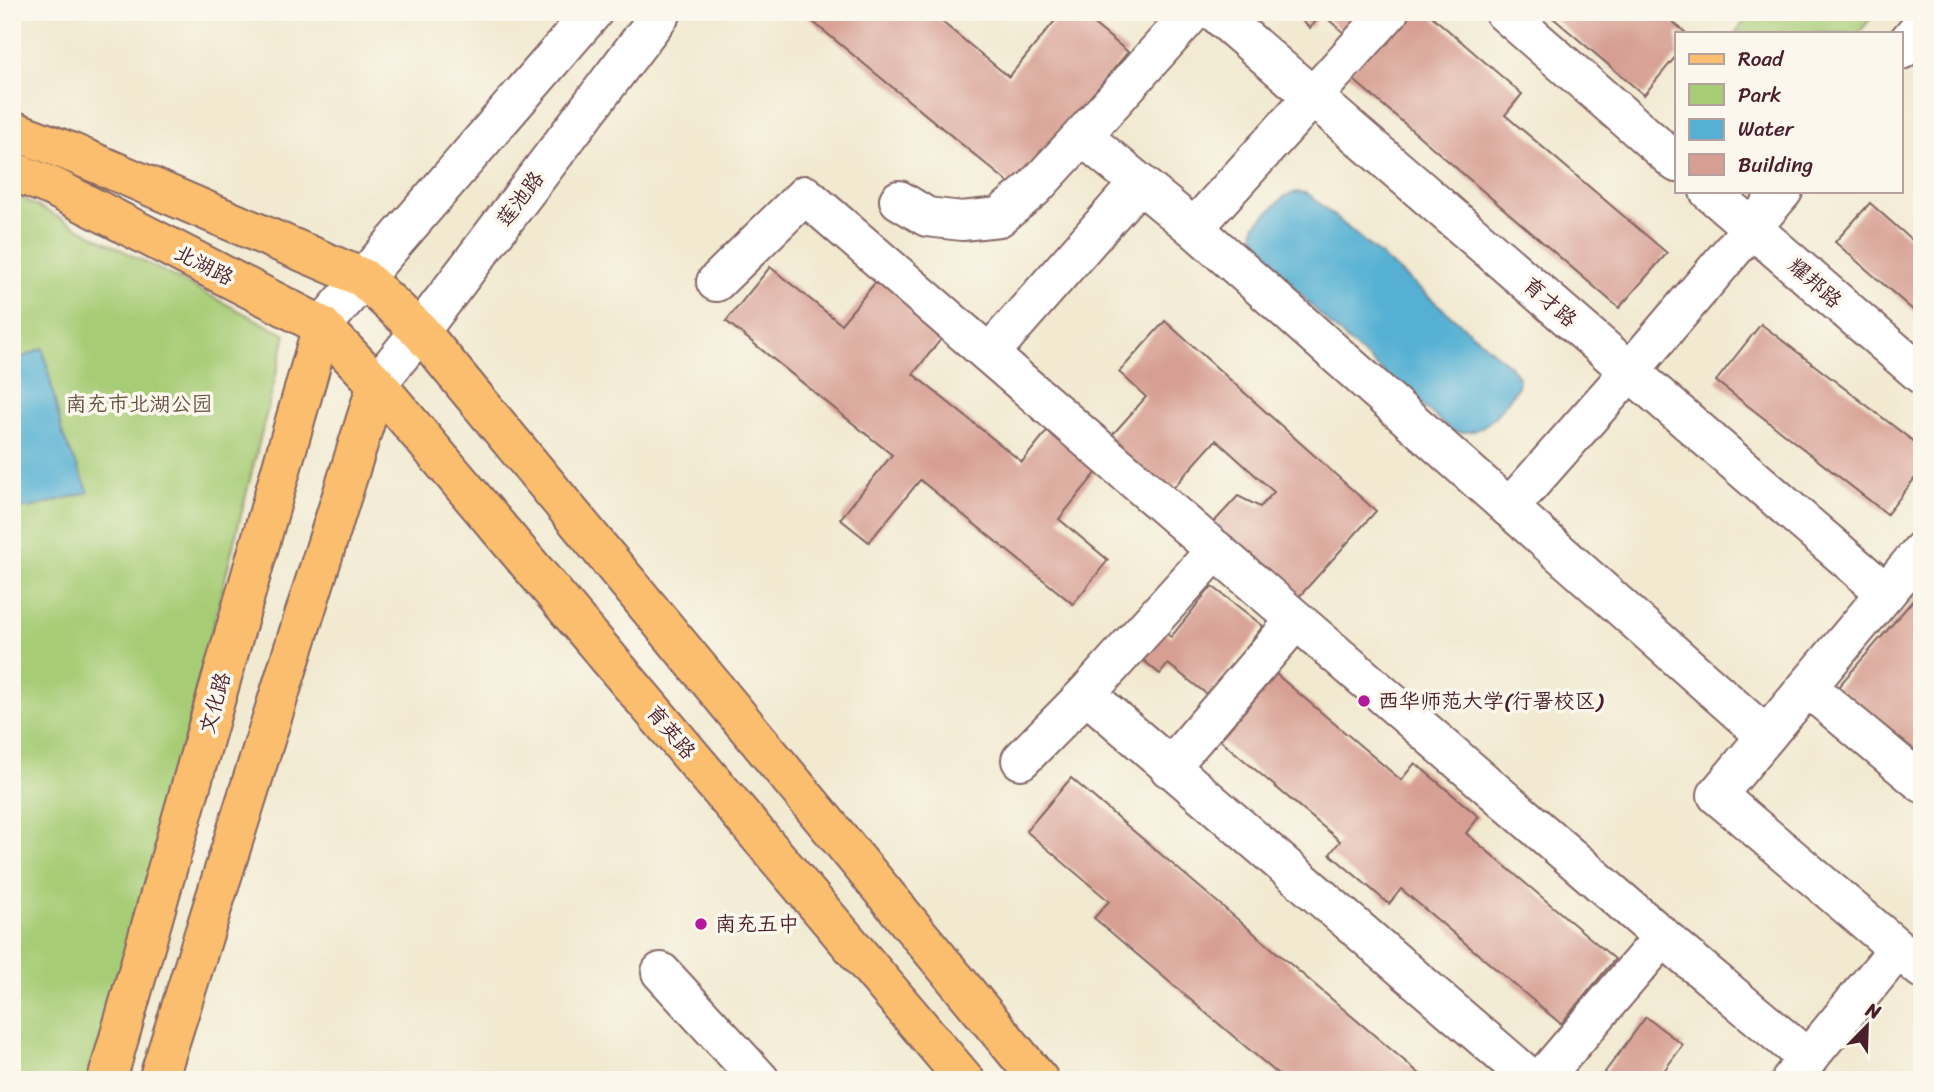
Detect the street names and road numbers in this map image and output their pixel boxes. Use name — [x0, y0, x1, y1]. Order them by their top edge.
street label: 莲池路 — [486, 162, 554, 236]
street label: 北湖路 — [167, 234, 241, 296]
street label: 耀邦路 — [1779, 248, 1851, 318]
street label: 育才路 — [1514, 267, 1586, 337]
street label: 文化路 — [188, 667, 242, 739]
street label: 育英路 — [636, 696, 706, 768]

